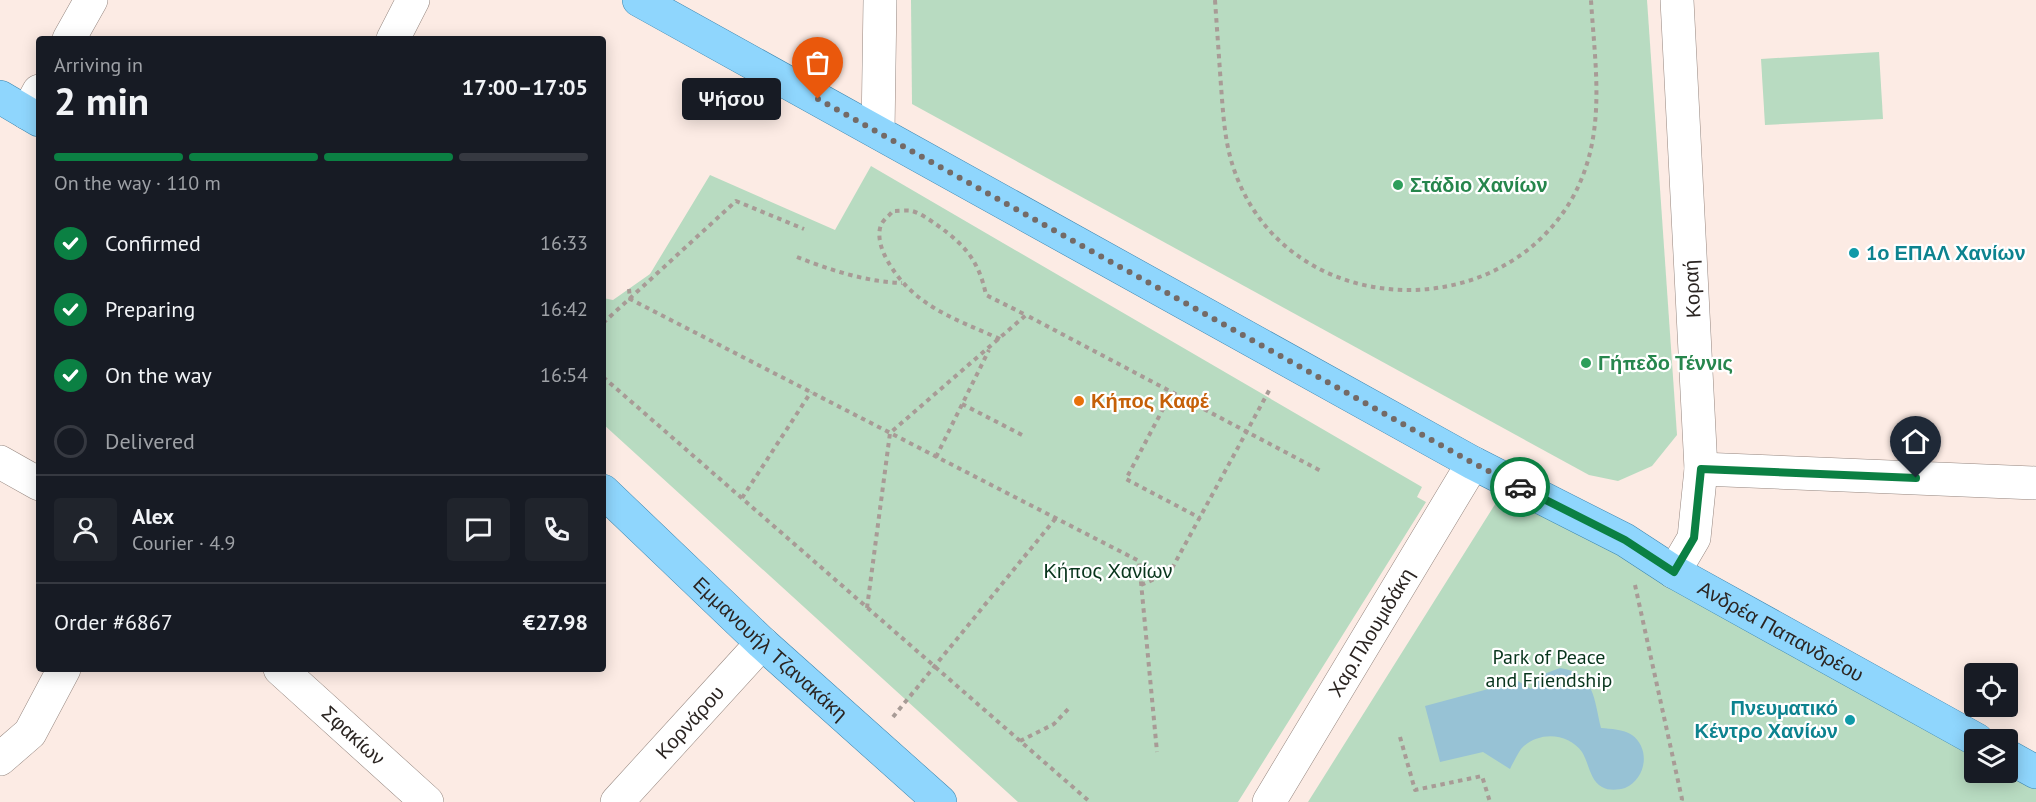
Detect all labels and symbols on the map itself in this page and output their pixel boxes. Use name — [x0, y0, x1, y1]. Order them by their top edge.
pin — [792, 37, 843, 99]
callout: Ψήσου — [683, 78, 782, 120]
place label: Στάδιο Χανίων — [1410, 172, 1548, 198]
marker: Στάδιο Χανίων — [1391, 178, 1405, 192]
place label: 1ο ΕΠΑΛ Χανίων — [1866, 240, 2026, 266]
marker: 1ο ΕΠΑΛ Χανίων — [1847, 246, 1861, 260]
street label: Κοραή — [1677, 259, 1707, 319]
place label: Γήπεδο Τέννις — [1598, 350, 1733, 376]
marker: Γήπεδο Τέννις — [1579, 356, 1593, 370]
place label: Κήπος Καφέ — [1091, 388, 1210, 414]
marker: Κήπος Καφέ — [1072, 394, 1086, 408]
pin — [1890, 416, 1941, 478]
courier — [1490, 457, 1550, 517]
park label: Κήπος Χανίων — [1044, 558, 1172, 584]
street label: Χαρ.Πλουμιδάκη — [1322, 563, 1420, 702]
street label: Εμμανουήλ Τζανακάκη — [688, 571, 853, 726]
street label: Ανδρέα Παπανδρέου — [1693, 575, 1868, 688]
park label: Park of Peace and Friendship — [1486, 644, 1612, 693]
street label: Κορνάρου — [650, 680, 730, 764]
place label: Πνευματικό Κέντρο Χανίων — [1695, 695, 1838, 744]
street label: Σφακίων — [316, 700, 391, 771]
marker: Πνευματικό Κέντρο Χανίων — [1843, 713, 1857, 727]

